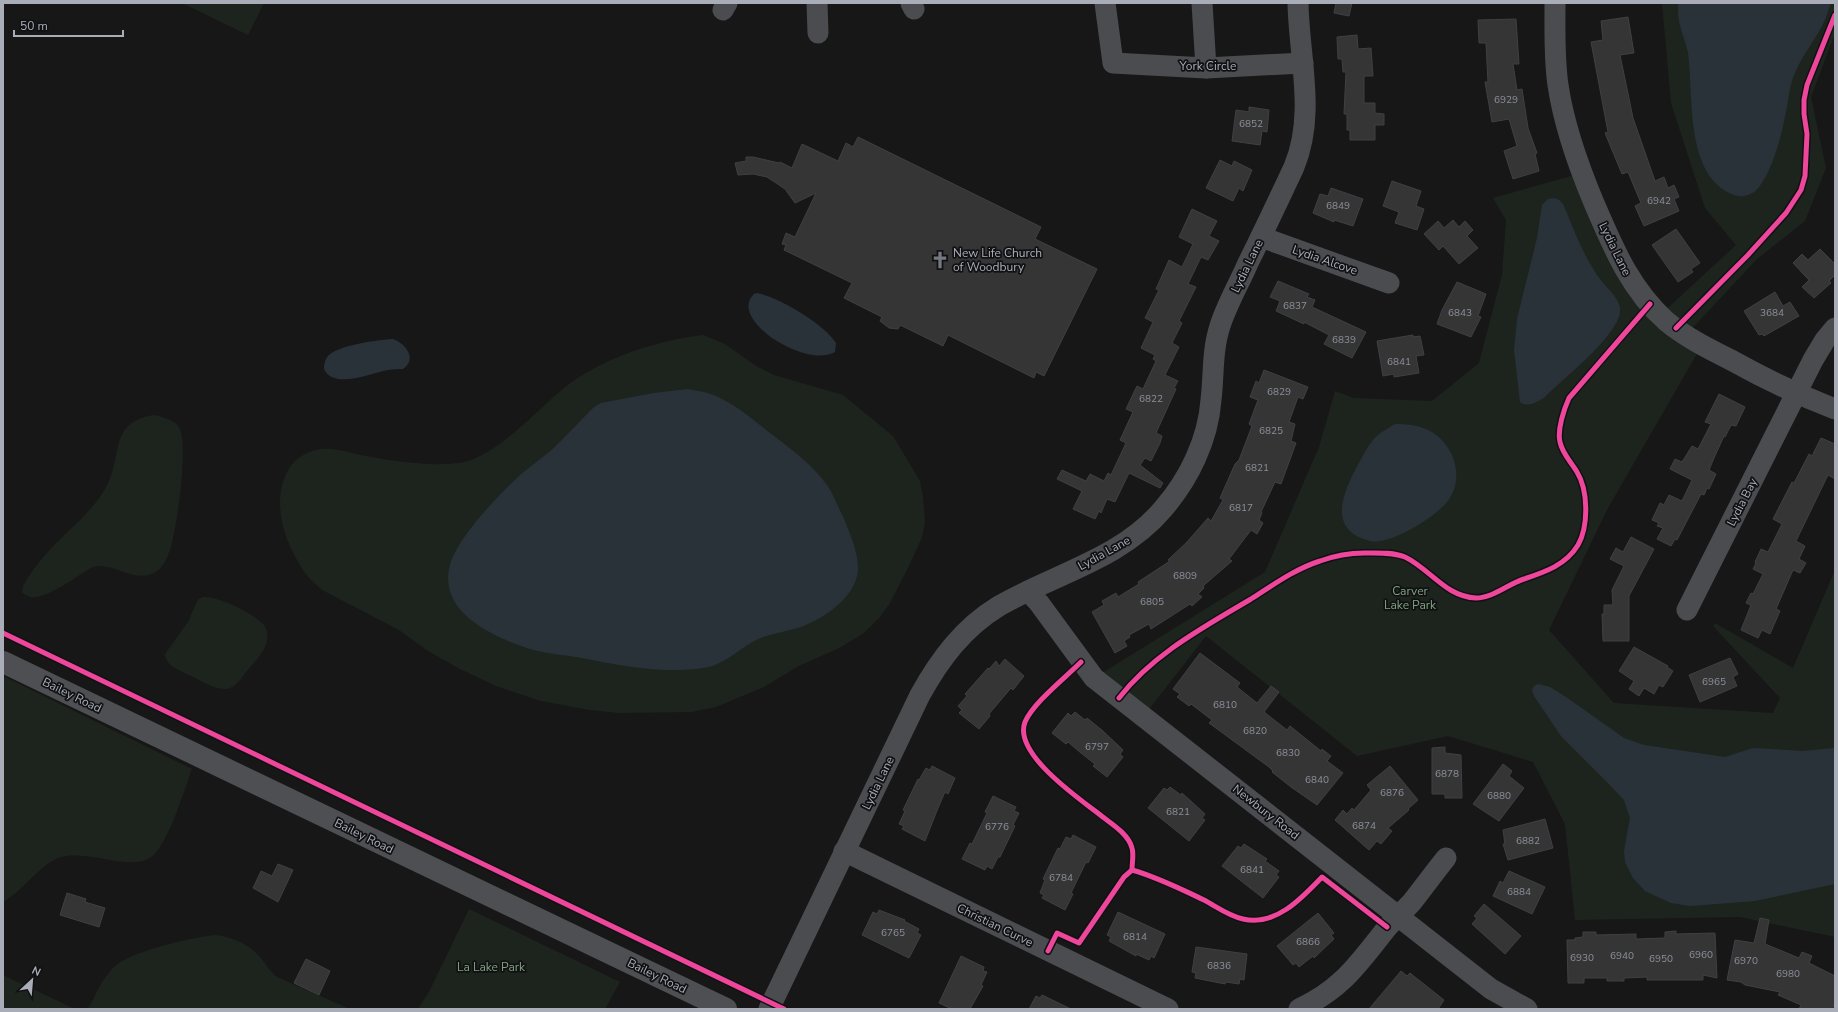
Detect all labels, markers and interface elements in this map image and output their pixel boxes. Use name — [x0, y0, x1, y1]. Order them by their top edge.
scale bar — [14, 12, 123, 38]
text: 50 m — [20, 18, 48, 34]
street label: York Circle — [1179, 58, 1236, 74]
house number: 6929 — [1494, 93, 1518, 107]
house number: 6852 — [1239, 117, 1263, 131]
house number: 6942 — [1647, 194, 1671, 208]
house number: 6849 — [1326, 199, 1350, 213]
street label: Lydia Lane — [1595, 220, 1635, 278]
street label: Lydia Lane — [1227, 237, 1267, 295]
street label: Lydia Alcove — [1290, 241, 1360, 279]
place label: New Life Church of Woodbury — [953, 245, 1042, 275]
church icon: New Life Church of Woodbury — [930, 250, 950, 270]
house number: 6837 — [1283, 299, 1307, 313]
house number: 6843 — [1448, 306, 1472, 320]
house number: 3684 — [1760, 306, 1784, 320]
house number: 6839 — [1332, 333, 1356, 347]
house number: 6841 — [1387, 355, 1411, 369]
house number: 6829 — [1267, 385, 1291, 399]
house number: 6822 — [1139, 392, 1163, 406]
house number: 6825 — [1259, 424, 1283, 438]
house number: 6821 — [1245, 461, 1269, 475]
street label: Lydia Bay — [1723, 475, 1761, 529]
house number: 6817 — [1229, 501, 1253, 515]
street label: Lydia Lane — [1075, 532, 1133, 574]
house number: 6809 — [1173, 569, 1197, 583]
park label: Carver Lake Park — [1384, 583, 1437, 613]
house number: 6805 — [1140, 595, 1164, 609]
street label: Bailey Road — [40, 674, 104, 716]
house number: 6965 — [1702, 675, 1726, 689]
house number: 6810 — [1213, 698, 1237, 712]
house number: 6820 — [1243, 724, 1267, 738]
house number: 6797 — [1085, 740, 1109, 754]
house number: 6830 — [1276, 746, 1300, 760]
street label: Lydia Lane — [858, 754, 898, 812]
house number: 6878 — [1435, 767, 1459, 781]
house number: 6840 — [1305, 773, 1329, 787]
street label: Newbury Road — [1229, 781, 1303, 843]
house number: 6876 — [1380, 786, 1404, 800]
house number: 6880 — [1487, 789, 1511, 803]
house number: 6821 — [1166, 805, 1190, 819]
street label: Bailey Road — [332, 815, 396, 857]
house number: 6874 — [1352, 819, 1376, 833]
house number: 6776 — [985, 820, 1009, 834]
house number: 6882 — [1516, 834, 1540, 848]
house number: 6841 — [1240, 863, 1264, 877]
house number: 6784 — [1049, 871, 1073, 885]
house number: 6884 — [1507, 885, 1531, 899]
street label: Christian Curve — [954, 900, 1036, 950]
house number: 6765 — [881, 926, 905, 940]
house number: 6814 — [1123, 930, 1147, 944]
house number: 6866 — [1296, 935, 1320, 949]
house number: 6960 — [1689, 948, 1713, 962]
house number: 6940 — [1610, 949, 1634, 963]
house number: 6930 — [1570, 951, 1594, 965]
house number: 6950 — [1649, 952, 1673, 966]
house number: 6970 — [1734, 954, 1758, 968]
street label: Bailey Road — [625, 955, 689, 997]
park label: La Lake Park — [457, 959, 526, 975]
house number: 6836 — [1207, 959, 1231, 973]
north arrow — [12, 960, 52, 1000]
text: N — [29, 963, 43, 980]
house number: 6980 — [1776, 967, 1800, 981]

